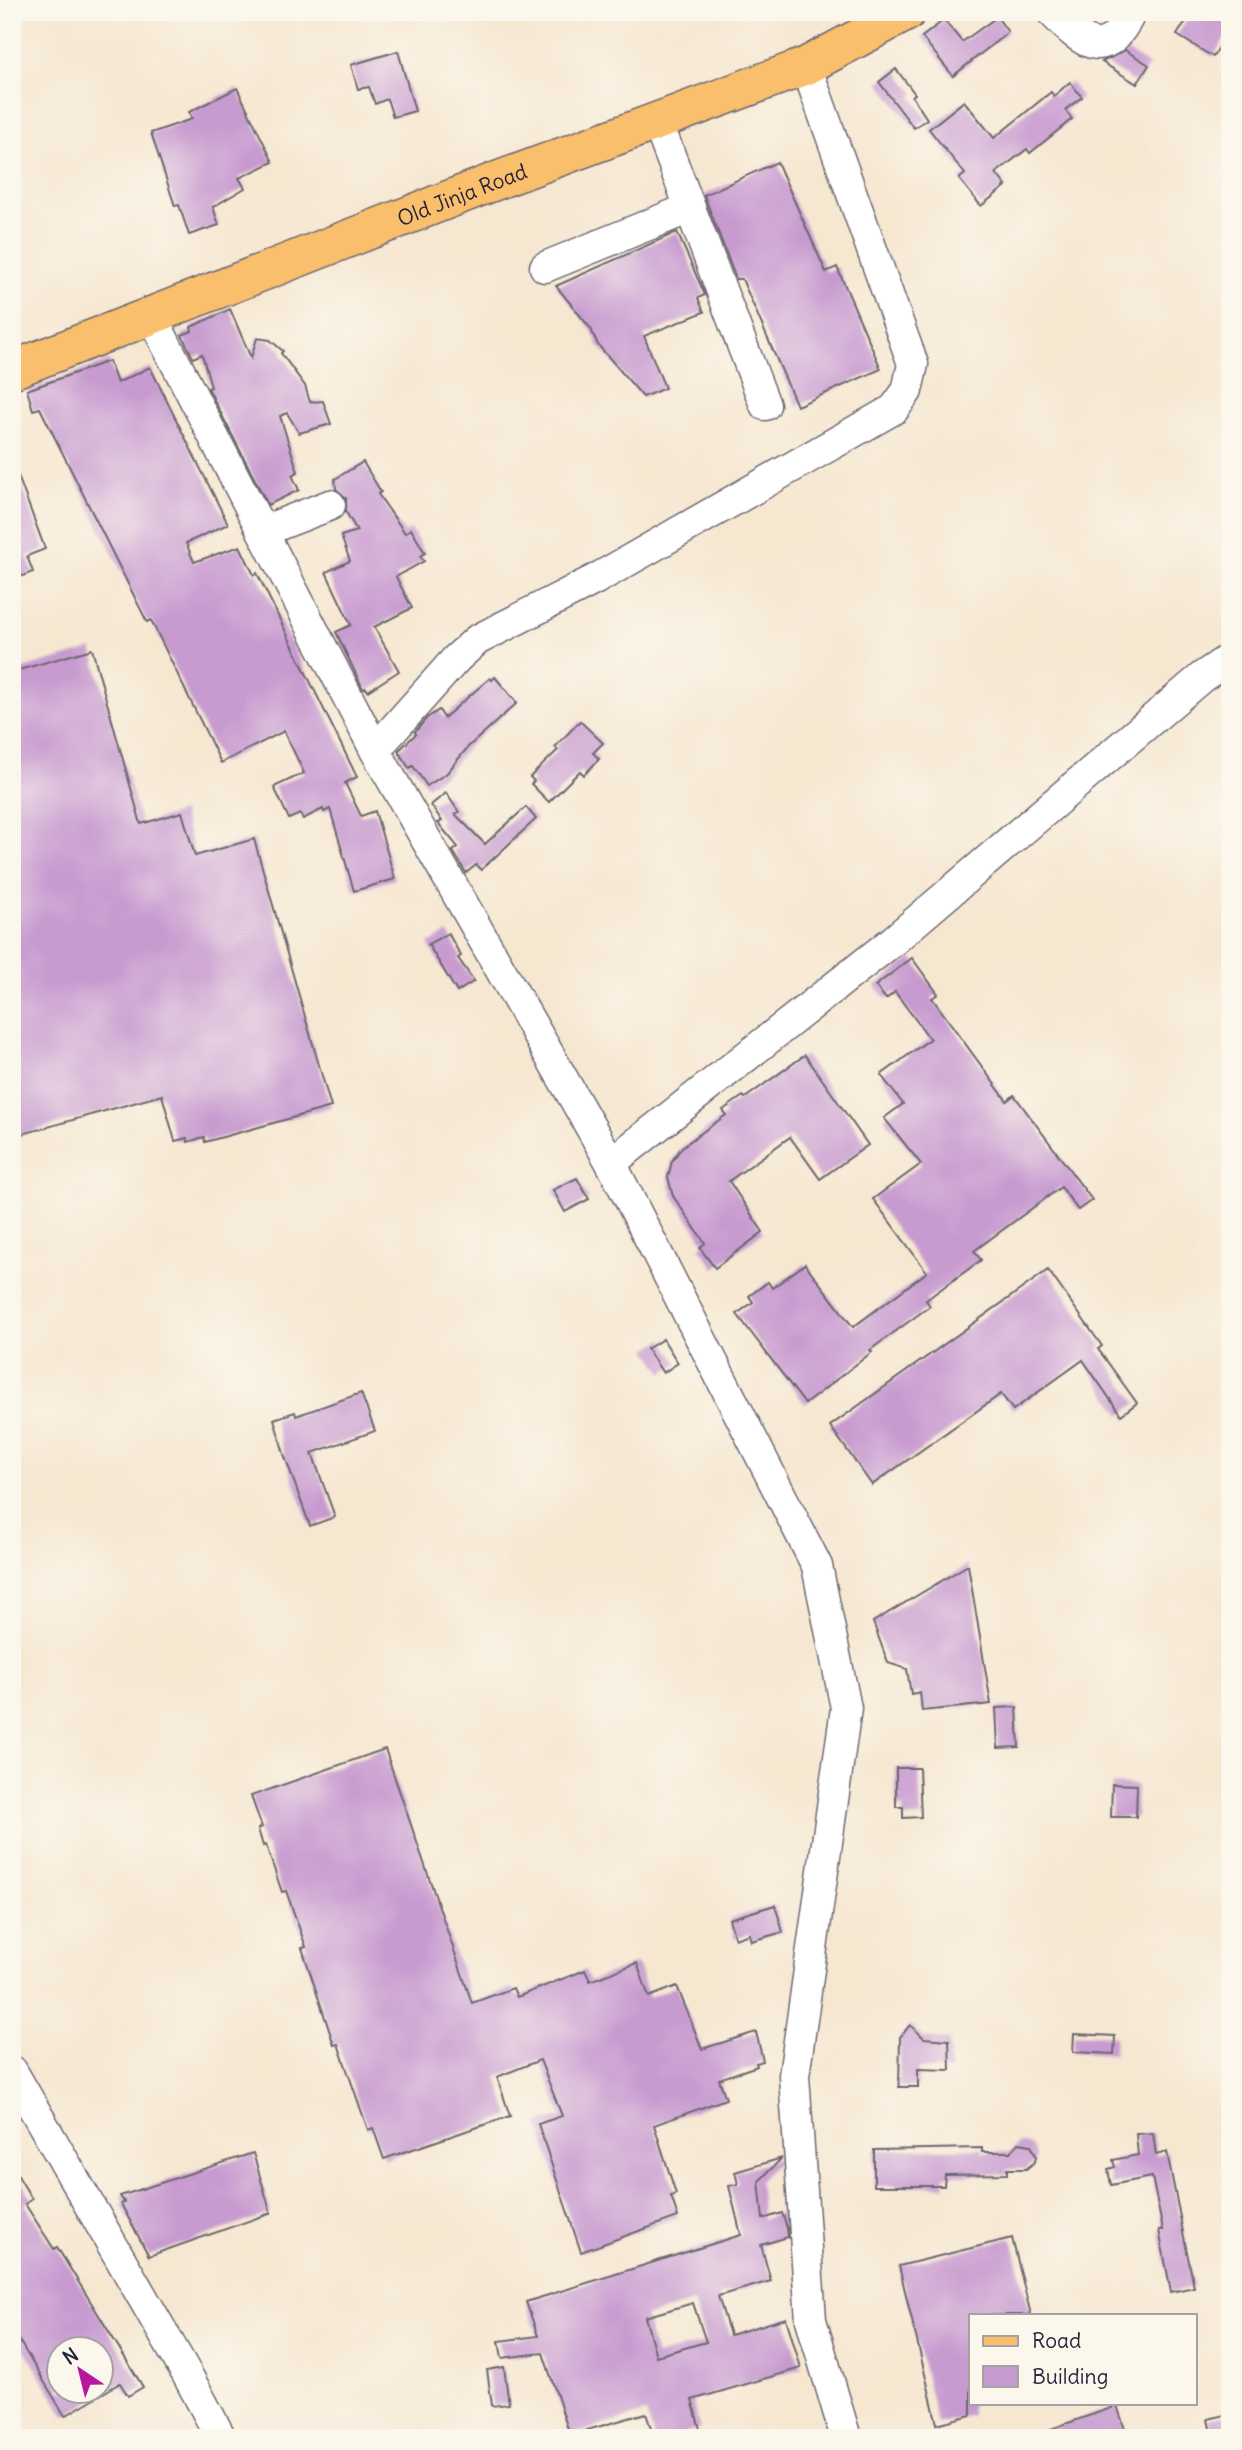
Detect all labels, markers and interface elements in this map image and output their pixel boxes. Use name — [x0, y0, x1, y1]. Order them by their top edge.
street label: Old Jinja Road — [393, 157, 531, 232]
legend — [969, 2314, 1196, 2404]
text: Road — [1032, 2327, 1081, 2354]
north arrow — [46, 2334, 116, 2404]
text: N — [58, 2342, 83, 2370]
text: Building — [1032, 2363, 1108, 2390]

